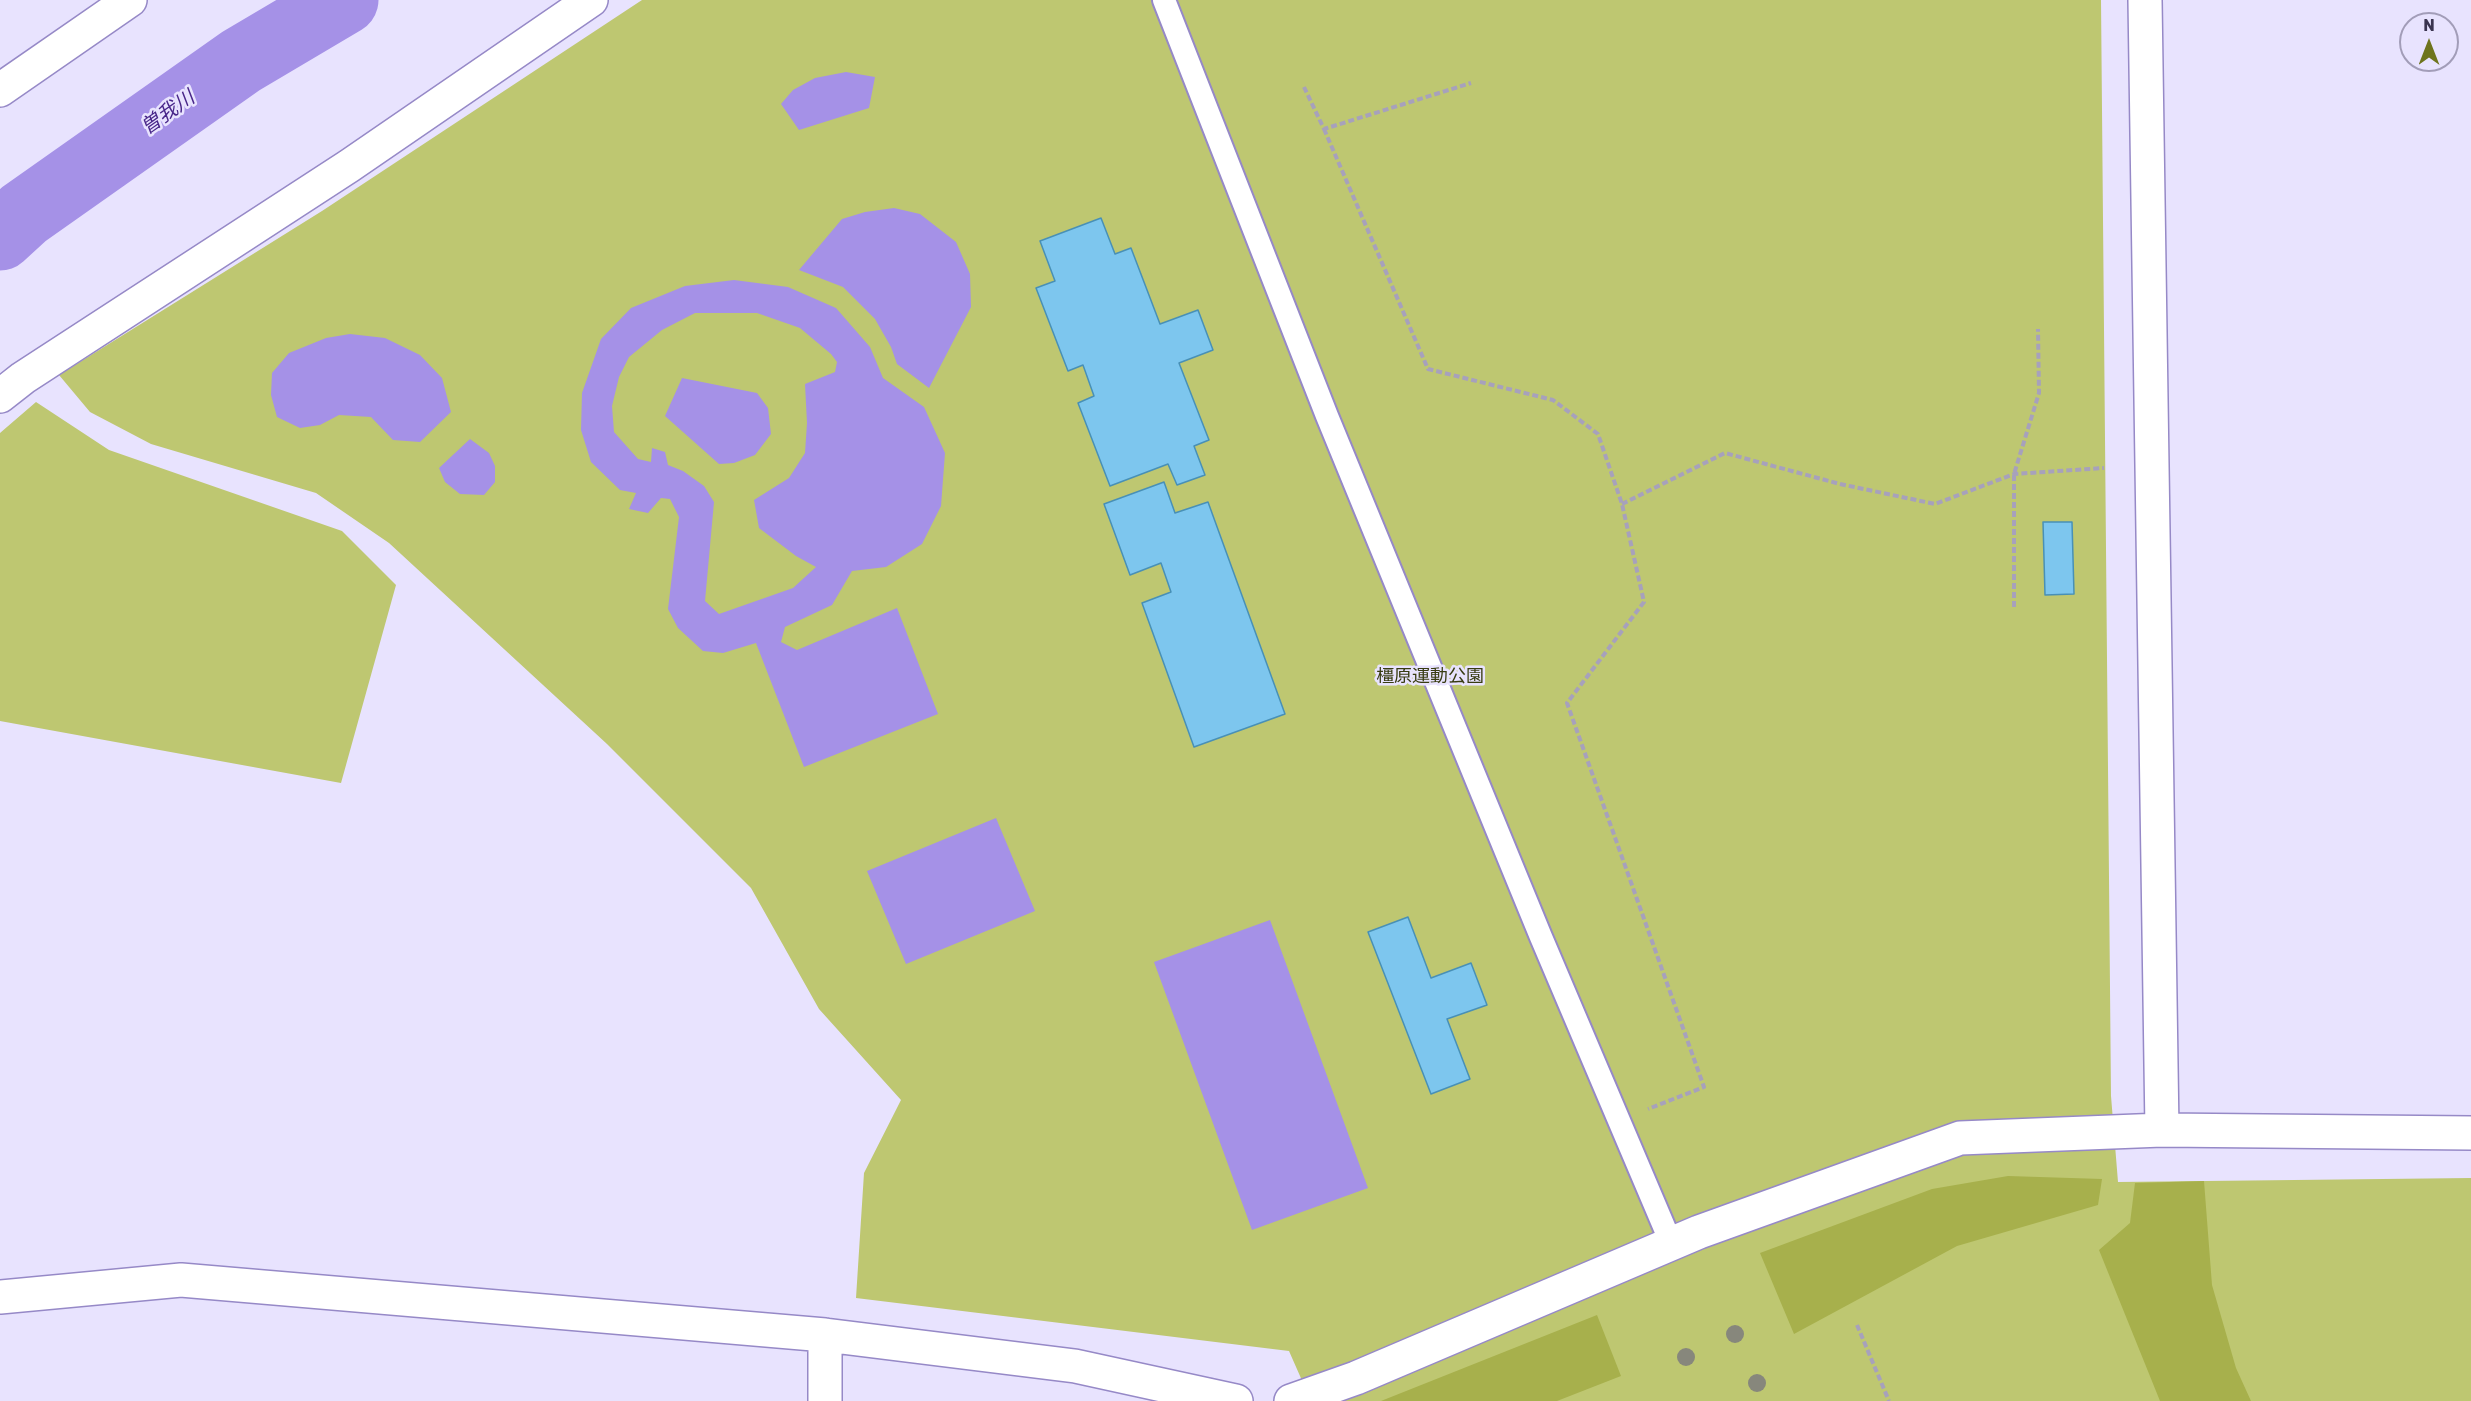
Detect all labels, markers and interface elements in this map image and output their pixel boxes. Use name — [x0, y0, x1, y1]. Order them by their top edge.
north arrow — [2399, 12, 2459, 72]
text: N — [2423, 16, 2435, 35]
water label: 曽我川 — [137, 86, 199, 140]
park label: 橿原運動公園 — [1376, 666, 1484, 688]

